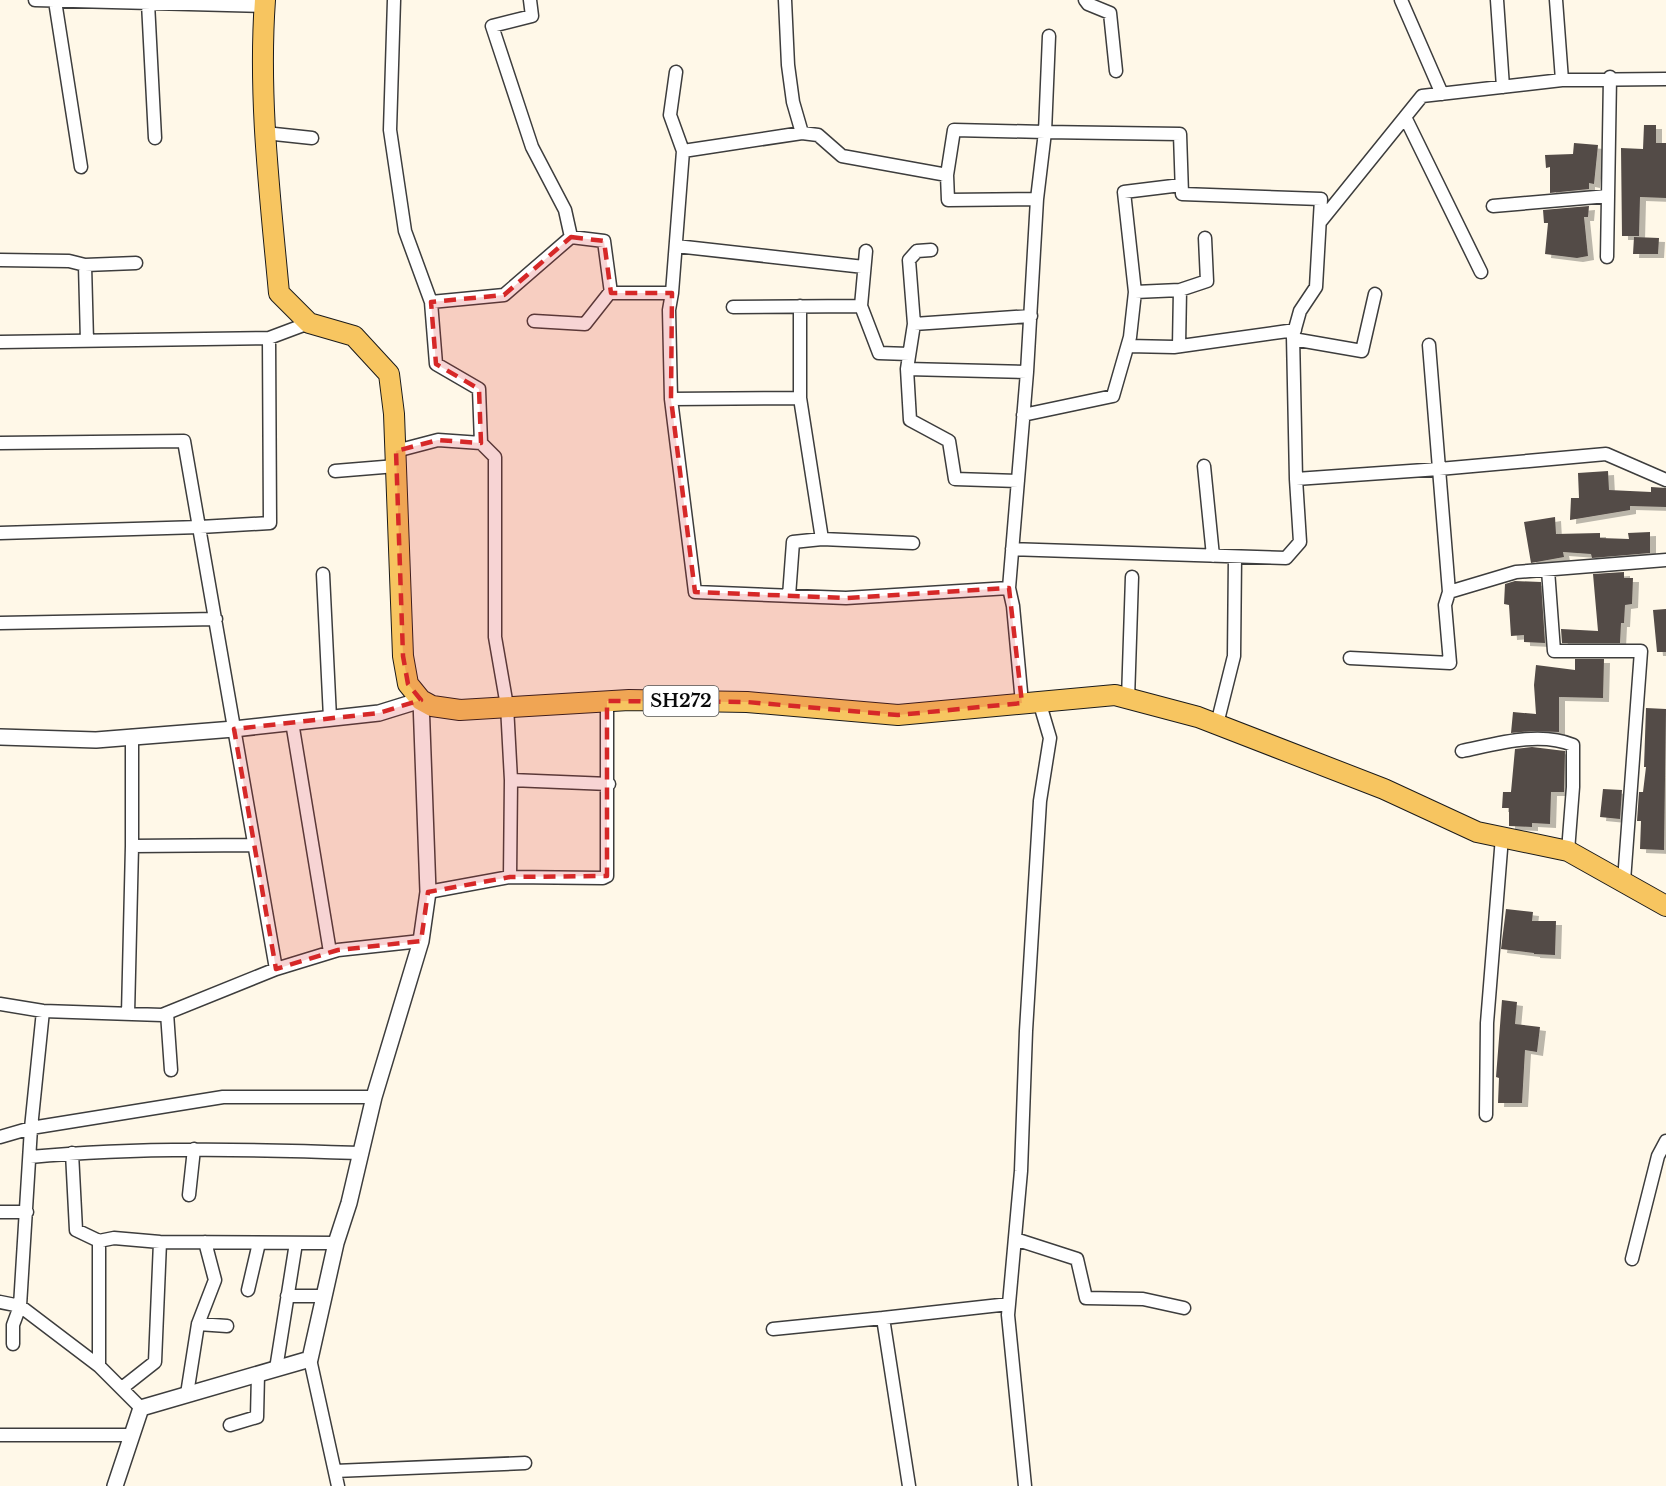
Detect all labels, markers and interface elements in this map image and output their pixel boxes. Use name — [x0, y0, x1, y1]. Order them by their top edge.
road number: SH272 — [644, 686, 718, 716]

